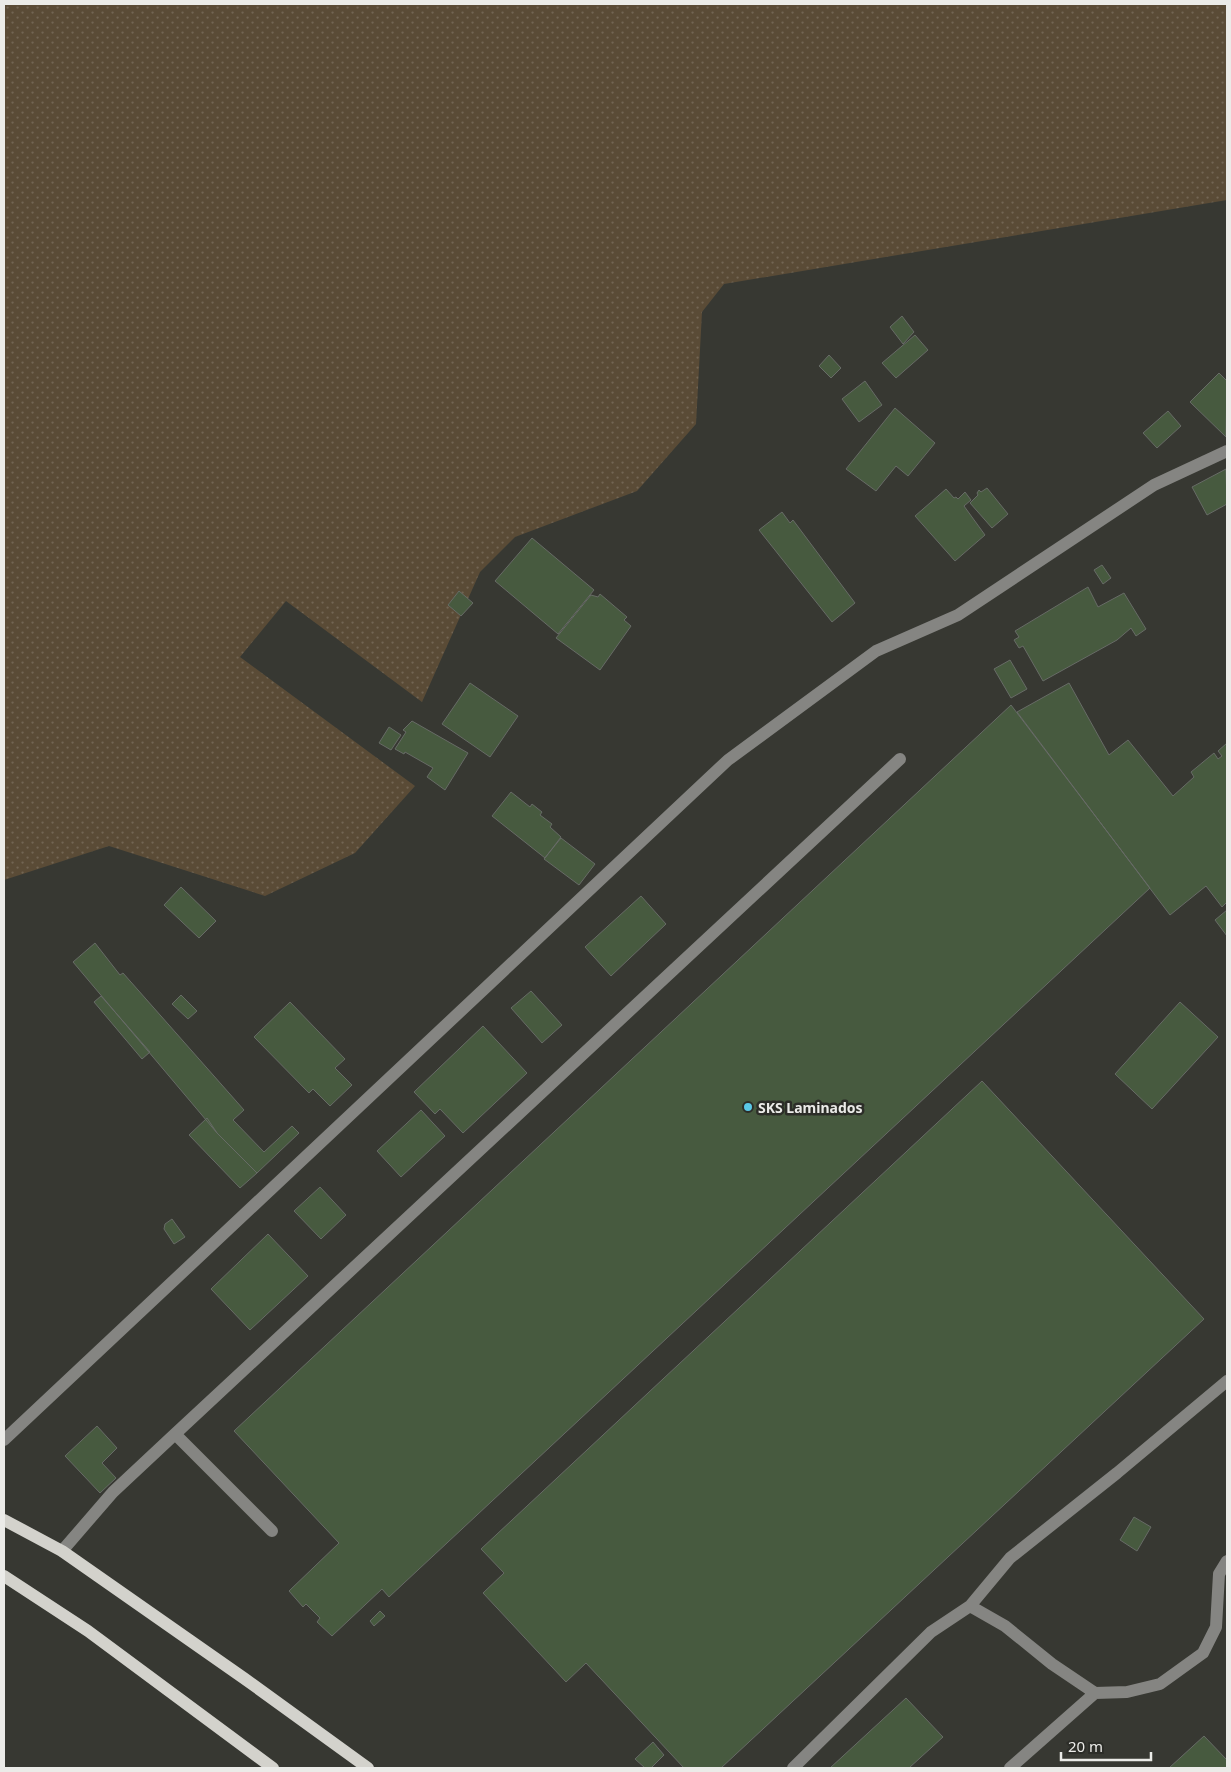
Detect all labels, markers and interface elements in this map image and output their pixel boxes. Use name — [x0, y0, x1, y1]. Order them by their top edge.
place label: SKS Laminados — [758, 1098, 863, 1117]
marker: SKS Laminados — [742, 1101, 754, 1113]
scale bar — [1061, 1730, 1151, 1762]
text: 20 m — [1068, 1736, 1103, 1756]

